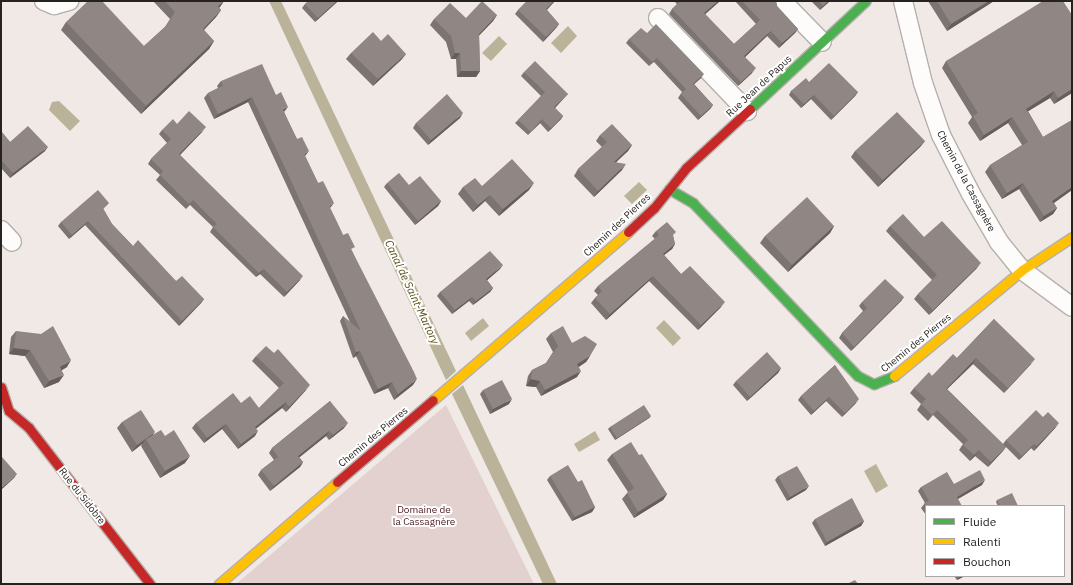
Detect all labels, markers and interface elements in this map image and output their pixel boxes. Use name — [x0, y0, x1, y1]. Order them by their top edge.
street label: Rue Jean de Papus — [724, 53, 794, 119]
street label: Chemin de la Cassagnère — [934, 128, 998, 234]
street label: Chemin des Pierres — [581, 191, 653, 259]
water label: Canal de Saint-Martory — [382, 238, 442, 346]
street label: Chemin des Pierres — [878, 311, 954, 375]
street label: Chemin des Pierres — [336, 404, 410, 470]
street label: Rue du Sidobre — [56, 465, 108, 527]
park label: Domaine de la Cassagnère — [393, 503, 455, 526]
legend — [925, 505, 1065, 577]
text: Fluide — [963, 514, 996, 529]
text: Ralenti — [963, 534, 1001, 549]
text: Bouchon — [963, 554, 1011, 569]

